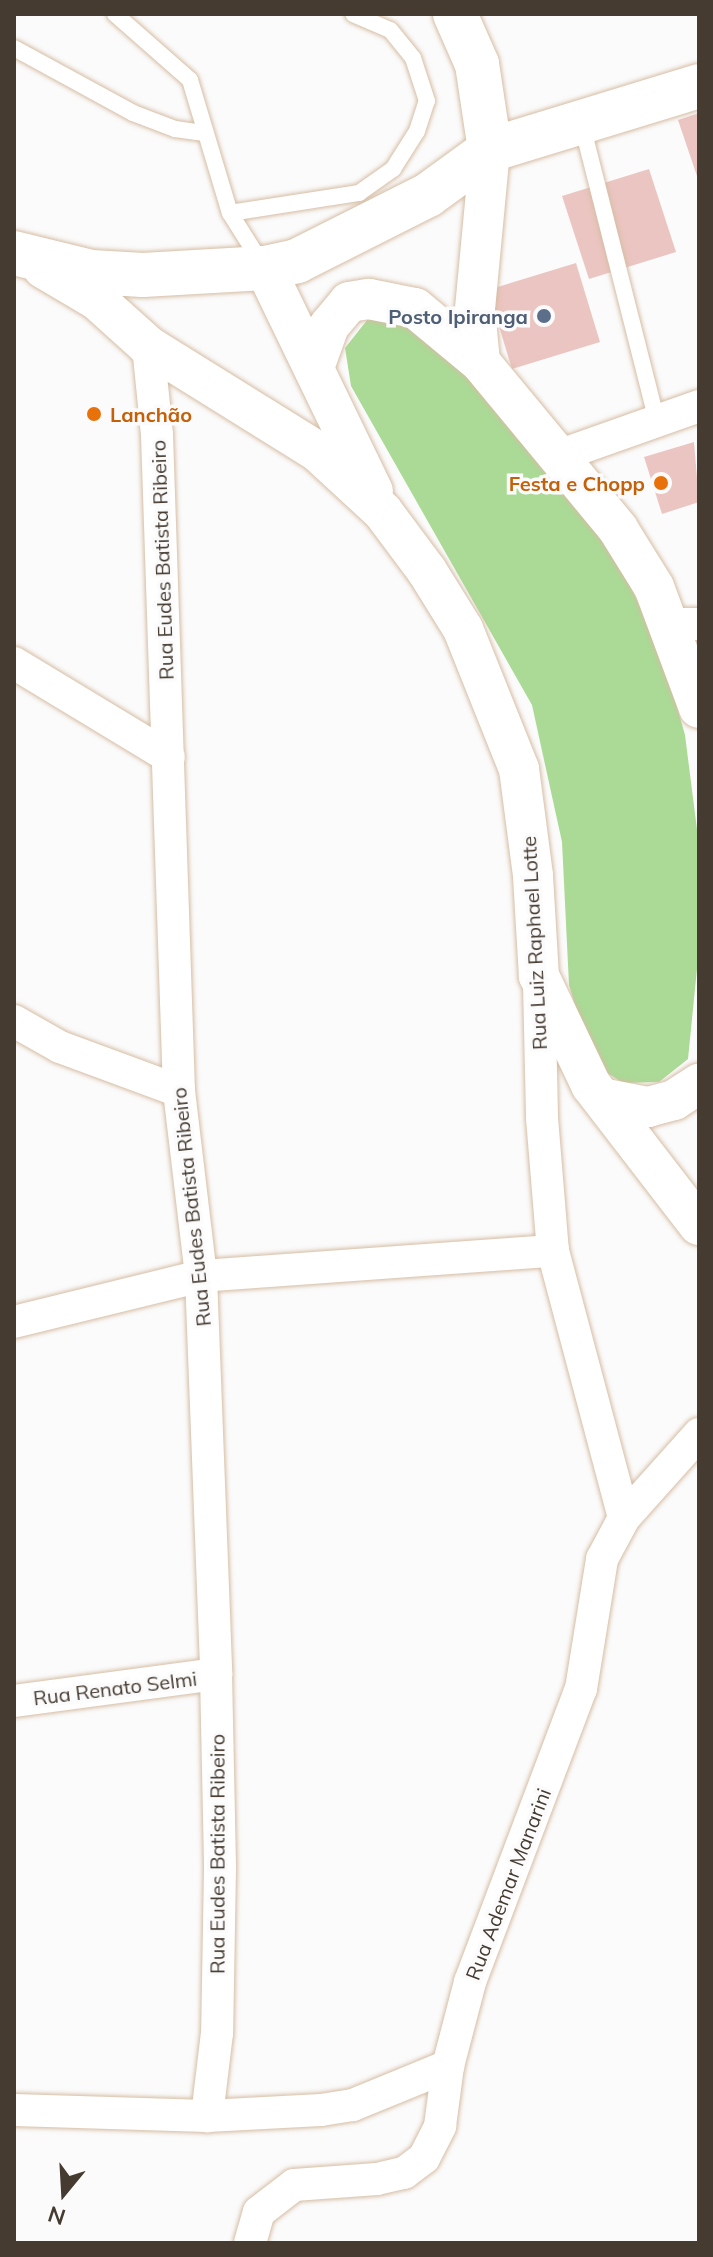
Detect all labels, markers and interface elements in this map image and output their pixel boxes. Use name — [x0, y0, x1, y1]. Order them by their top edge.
place label: Posto Ipiranga — [388, 304, 528, 328]
marker: Posto Ipiranga — [535, 307, 553, 325]
place label: Lanchão — [110, 402, 192, 426]
marker: Lanchão — [85, 405, 103, 423]
street label: Rua Eudes Batista Ribeiro — [146, 440, 178, 680]
place label: Festa e Chopp — [509, 471, 645, 495]
marker: Festa e Chopp — [652, 474, 670, 492]
street label: Rua Luiz Raphael Lotte — [516, 835, 552, 1051]
street label: Rua Eudes Batista Ribeiro — [167, 1086, 215, 1328]
street label: Rua Renato Selmi — [32, 1666, 198, 1710]
street label: Rua Eudes Batista Ribeiro — [205, 1734, 229, 1974]
street label: Rua Ademar Manarini — [460, 1785, 556, 1983]
north arrow — [24, 2153, 104, 2233]
text: N — [44, 2200, 69, 2232]

